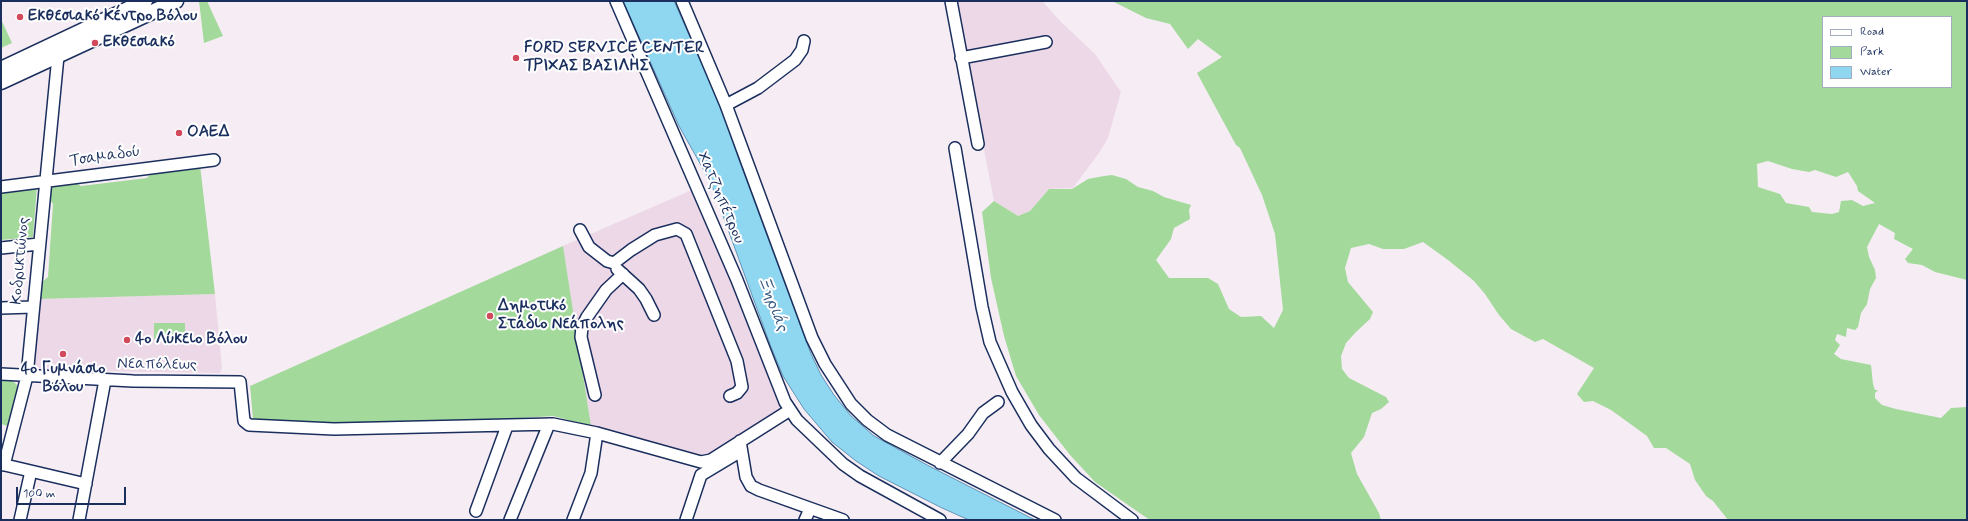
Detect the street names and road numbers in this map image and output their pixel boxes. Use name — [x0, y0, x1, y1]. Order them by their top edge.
street label: Τσαμαδού — [68, 143, 142, 171]
street label: Χατζηπέτρου — [692, 149, 748, 247]
street label: Κοδρικτώνος — [8, 216, 34, 306]
street label: Νεαπόλεως — [117, 355, 197, 375]

